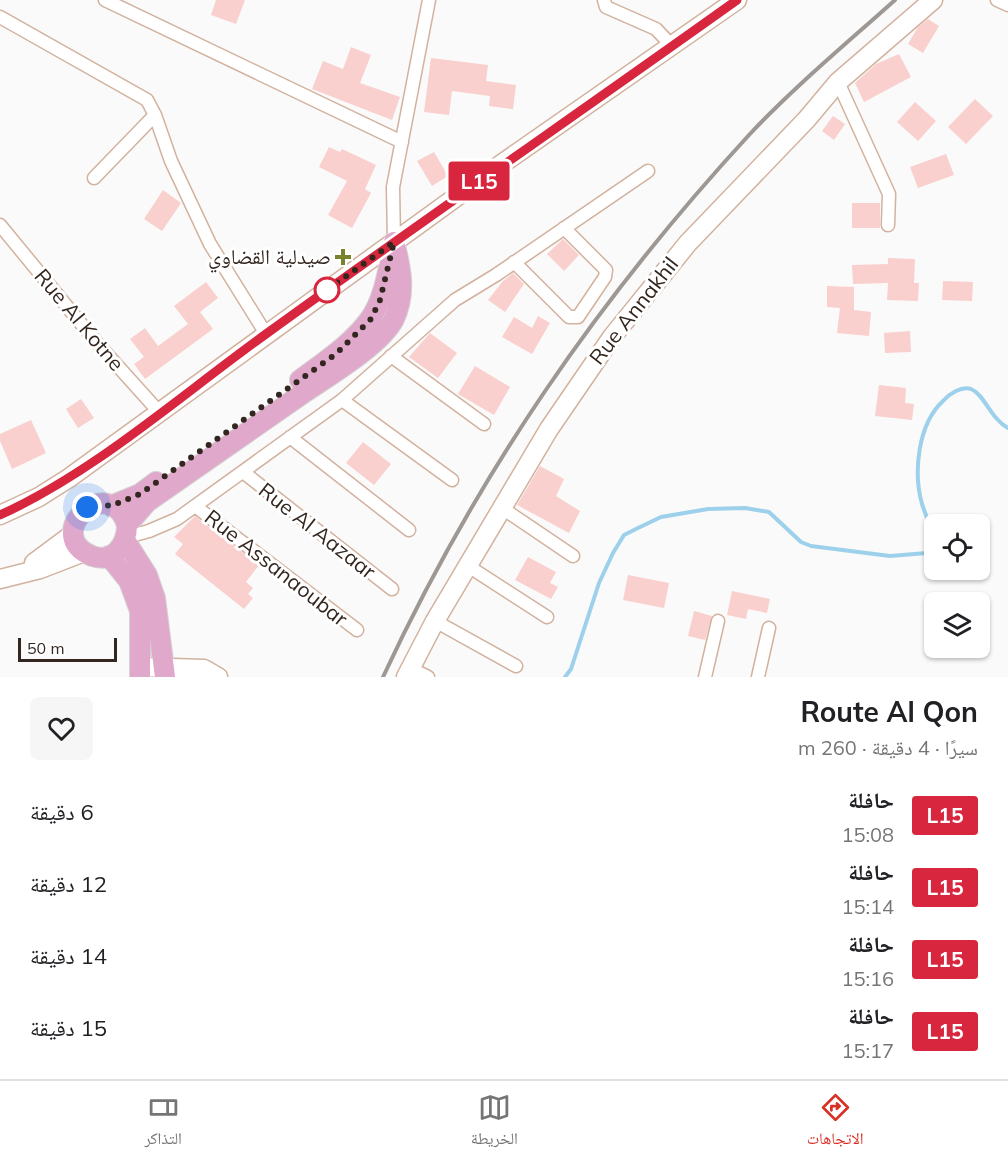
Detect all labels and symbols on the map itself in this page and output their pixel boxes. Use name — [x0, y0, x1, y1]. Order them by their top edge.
line badge: L15 — [444, 162, 514, 201]
place label: صيدلية القضاوي — [208, 243, 331, 273]
marker: صيدلية القضاوي — [336, 250, 350, 264]
street label: Rue Annakhil — [583, 251, 683, 369]
street label: Rue Al Kotne — [29, 263, 130, 376]
unlabelled marker — [314, 277, 340, 303]
street label: Rue Al Aazaar — [254, 477, 382, 584]
your location — [72, 492, 102, 522]
street label: Rue Assanaoubar — [200, 503, 354, 631]
scale bar — [18, 635, 117, 662]

